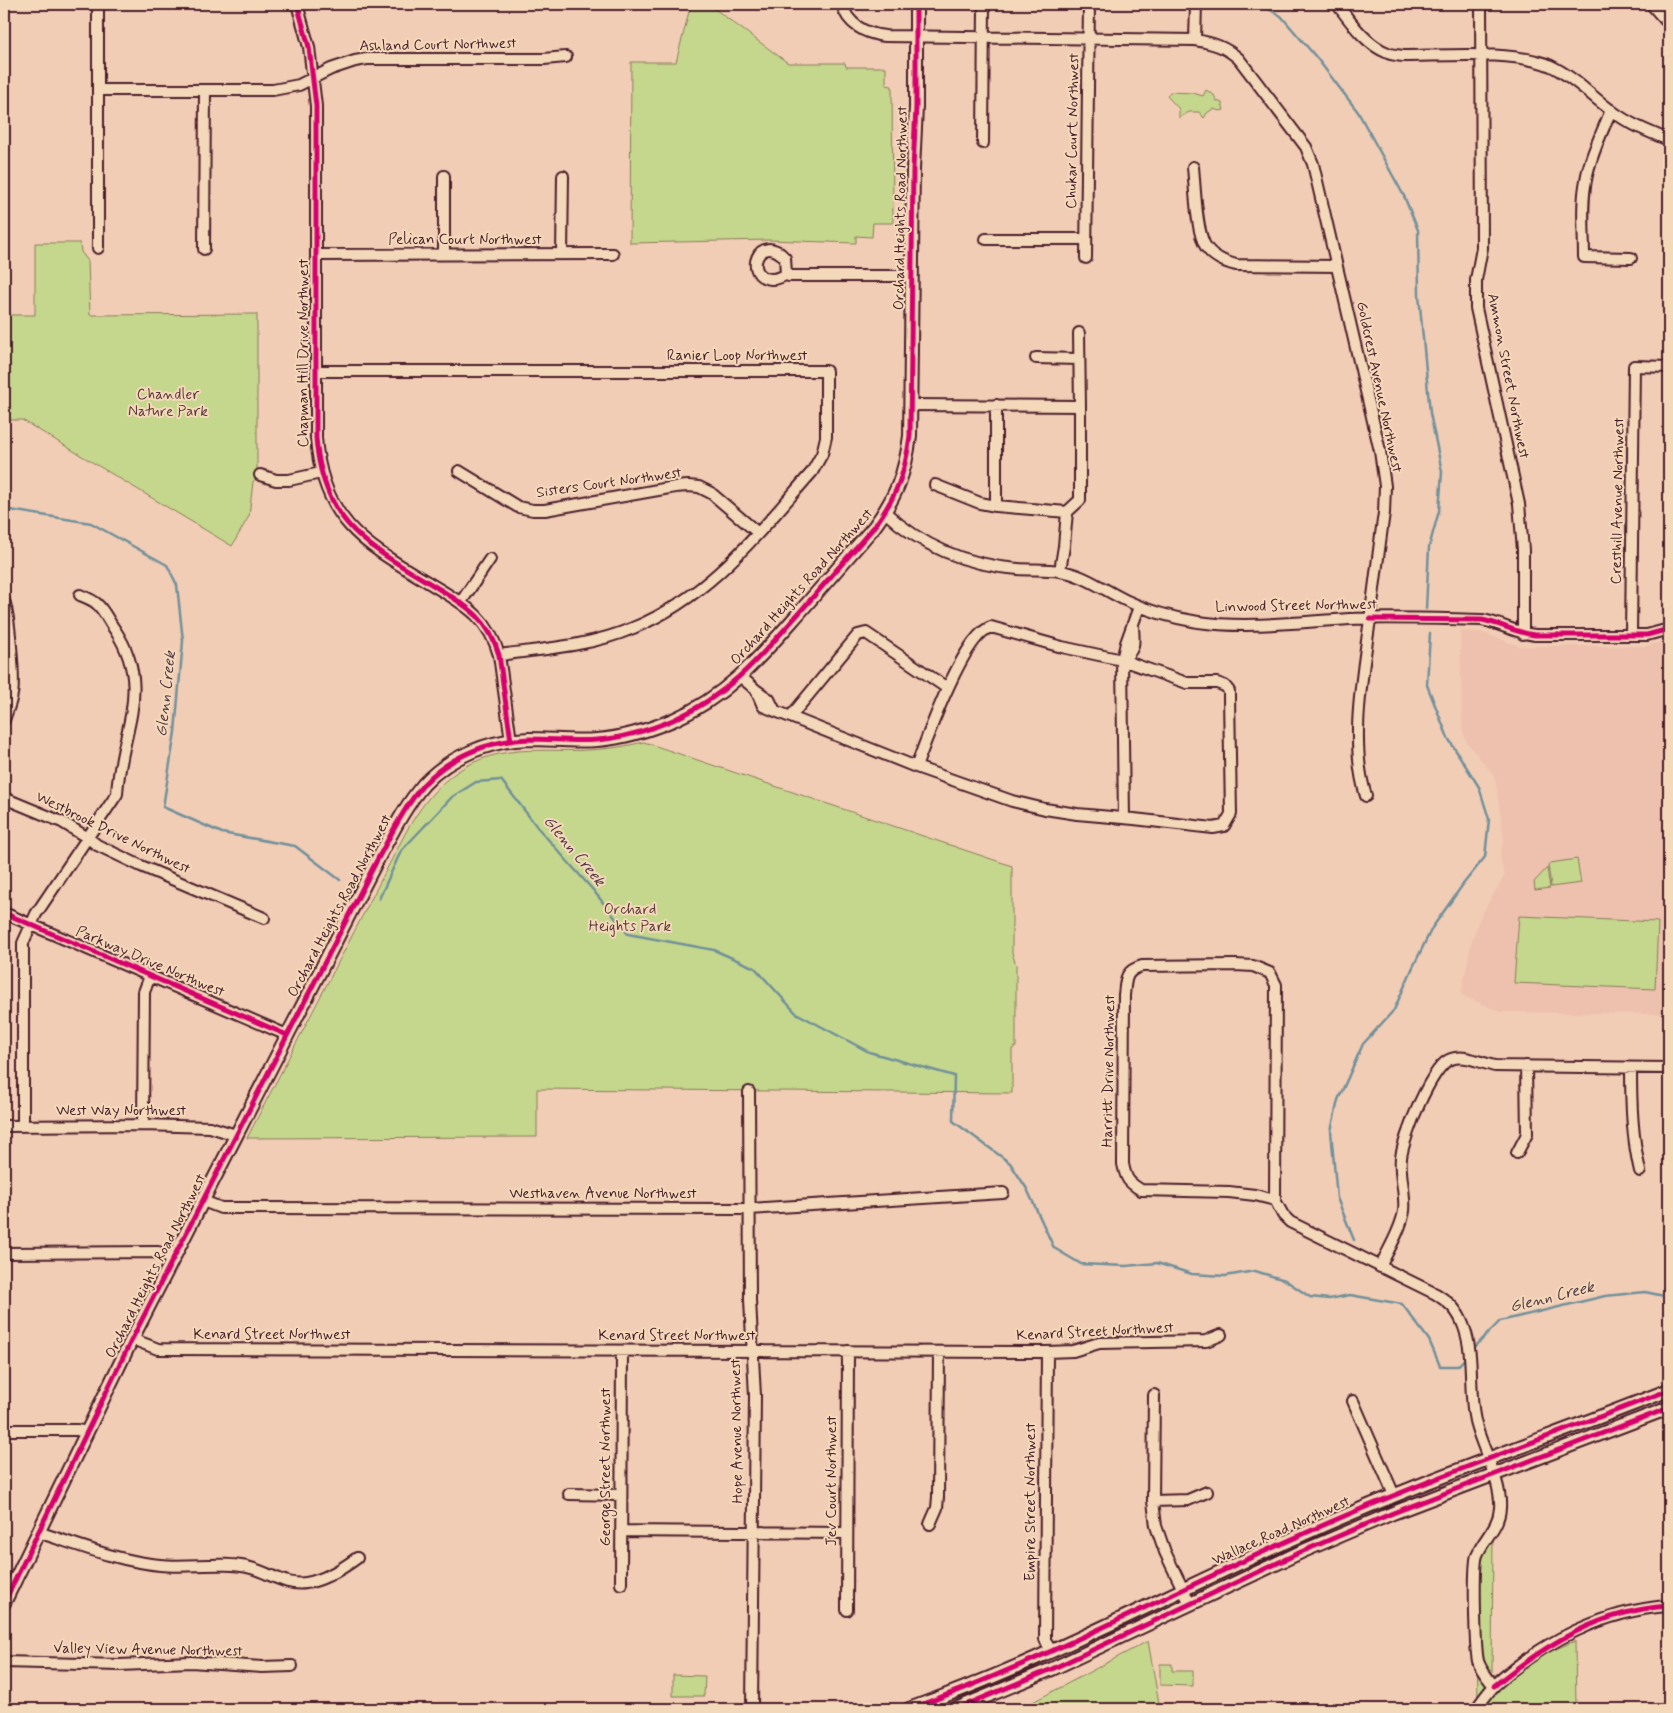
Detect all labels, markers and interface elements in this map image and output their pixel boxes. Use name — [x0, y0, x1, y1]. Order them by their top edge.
street label: Ashland Court Northwest — [359, 34, 517, 56]
street label: Chukar Court Northwest — [1062, 52, 1084, 209]
street label: Orchard Heights Road Northwest — [889, 105, 913, 310]
street label: Pelican Court Northwest — [388, 230, 542, 250]
street label: Chapman Hill Drive Northwest — [294, 258, 314, 447]
street label: Ammon Street Northwest — [1482, 292, 1534, 461]
street label: Goldcrest Avenue Northwest — [1351, 300, 1407, 475]
street label: Ranier Loop Northwest — [667, 346, 808, 366]
park label: Chandler Nature Park — [128, 385, 208, 422]
street label: Cresthill Avenue Northwest — [1607, 417, 1629, 585]
street label: Sisters Court Northwest — [535, 463, 683, 503]
street label: Orchard Heights Road Northwest — [726, 504, 878, 670]
street label: Linwood Street Northwest — [1215, 595, 1378, 617]
water label: Glenn Creek — [151, 649, 181, 738]
street label: Westbrook Drive Northwest — [32, 787, 194, 879]
street label: Orchard Heights Road Northwest — [283, 811, 397, 1001]
water label: Glenn Creek — [538, 811, 610, 891]
park label: Orchard Heights Park — [589, 900, 672, 937]
street label: Parkway Drive Northwest — [73, 922, 228, 1003]
street label: Harritt Drive Northwest — [1098, 994, 1120, 1148]
street label: West Way Northwest — [56, 1101, 187, 1121]
street label: Orchard Heights Road Northwest — [101, 1170, 212, 1362]
street label: Westhaven Avenue Northwest — [509, 1184, 697, 1204]
water label: Glenn Creek — [1508, 1276, 1597, 1318]
street label: Kenard Street Northwest — [1016, 1318, 1175, 1346]
street label: Kenard Street Northwest — [193, 1325, 351, 1345]
street label: Kenard Street Northwest — [598, 1326, 756, 1346]
street label: Hope Avenue Northwest — [726, 1358, 748, 1504]
street label: George Street Northwest — [596, 1387, 617, 1546]
street label: Jev Court Northwest — [822, 1415, 842, 1546]
street label: Empire Street Northwest — [1021, 1422, 1041, 1581]
street label: Wallace Road Northwest — [1209, 1491, 1354, 1570]
street label: Valley View Avenue Northwest — [53, 1638, 244, 1662]

